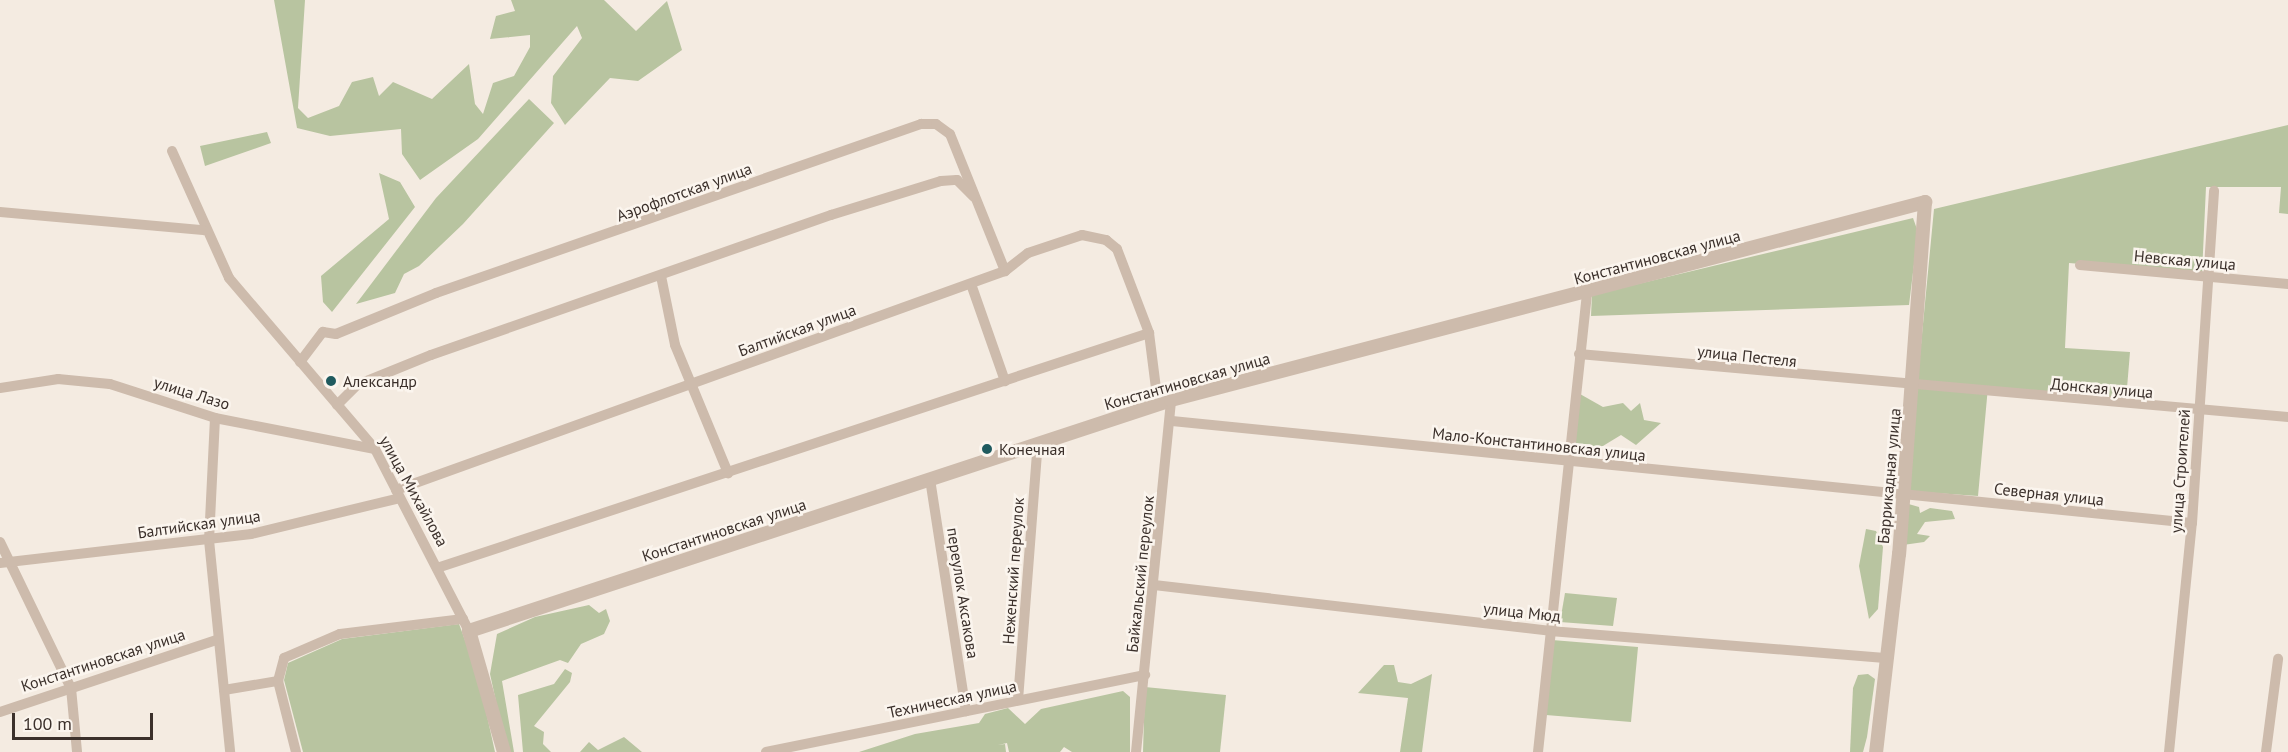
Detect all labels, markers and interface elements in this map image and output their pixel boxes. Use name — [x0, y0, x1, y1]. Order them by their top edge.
street label: Аэрофлотская улица — [614, 159, 754, 225]
street label: Константиновская улица — [1572, 226, 1742, 288]
street label: Невская улица — [2133, 246, 2237, 274]
street label: Балтийская улица — [735, 300, 859, 360]
street label: улица Пестеля — [1696, 341, 1798, 371]
street label: Константиновская улица — [1102, 348, 1272, 414]
place label: Александр — [343, 371, 417, 391]
street label: улица Лазо — [152, 372, 232, 414]
marker: Александр — [324, 374, 338, 388]
street label: Донская улица — [2050, 374, 2154, 402]
street label: Баррикадная улица — [1874, 407, 1904, 545]
street label: улица Строителей — [2166, 408, 2194, 534]
street label: Мало-Константиновская улица — [1431, 423, 1647, 465]
street label: улица Михайлова — [376, 432, 452, 550]
place label: Конечная — [999, 439, 1065, 459]
marker: Конечная — [980, 442, 994, 456]
street label: Северная улица — [1993, 479, 2105, 509]
street label: Константиновская улица — [639, 494, 809, 566]
street label: Байкальский переулок — [1122, 495, 1158, 653]
street label: Неженский переулок — [998, 497, 1028, 645]
street label: Балтийская улица — [136, 506, 262, 542]
street label: переулок Аксакова — [943, 526, 983, 660]
street label: улица Мюд — [1482, 598, 1562, 626]
street label: Константиновская улица — [18, 624, 188, 696]
street label: Техническая улица — [886, 676, 1018, 722]
scale bar — [15, 701, 156, 739]
text: 100 m — [23, 712, 72, 735]

